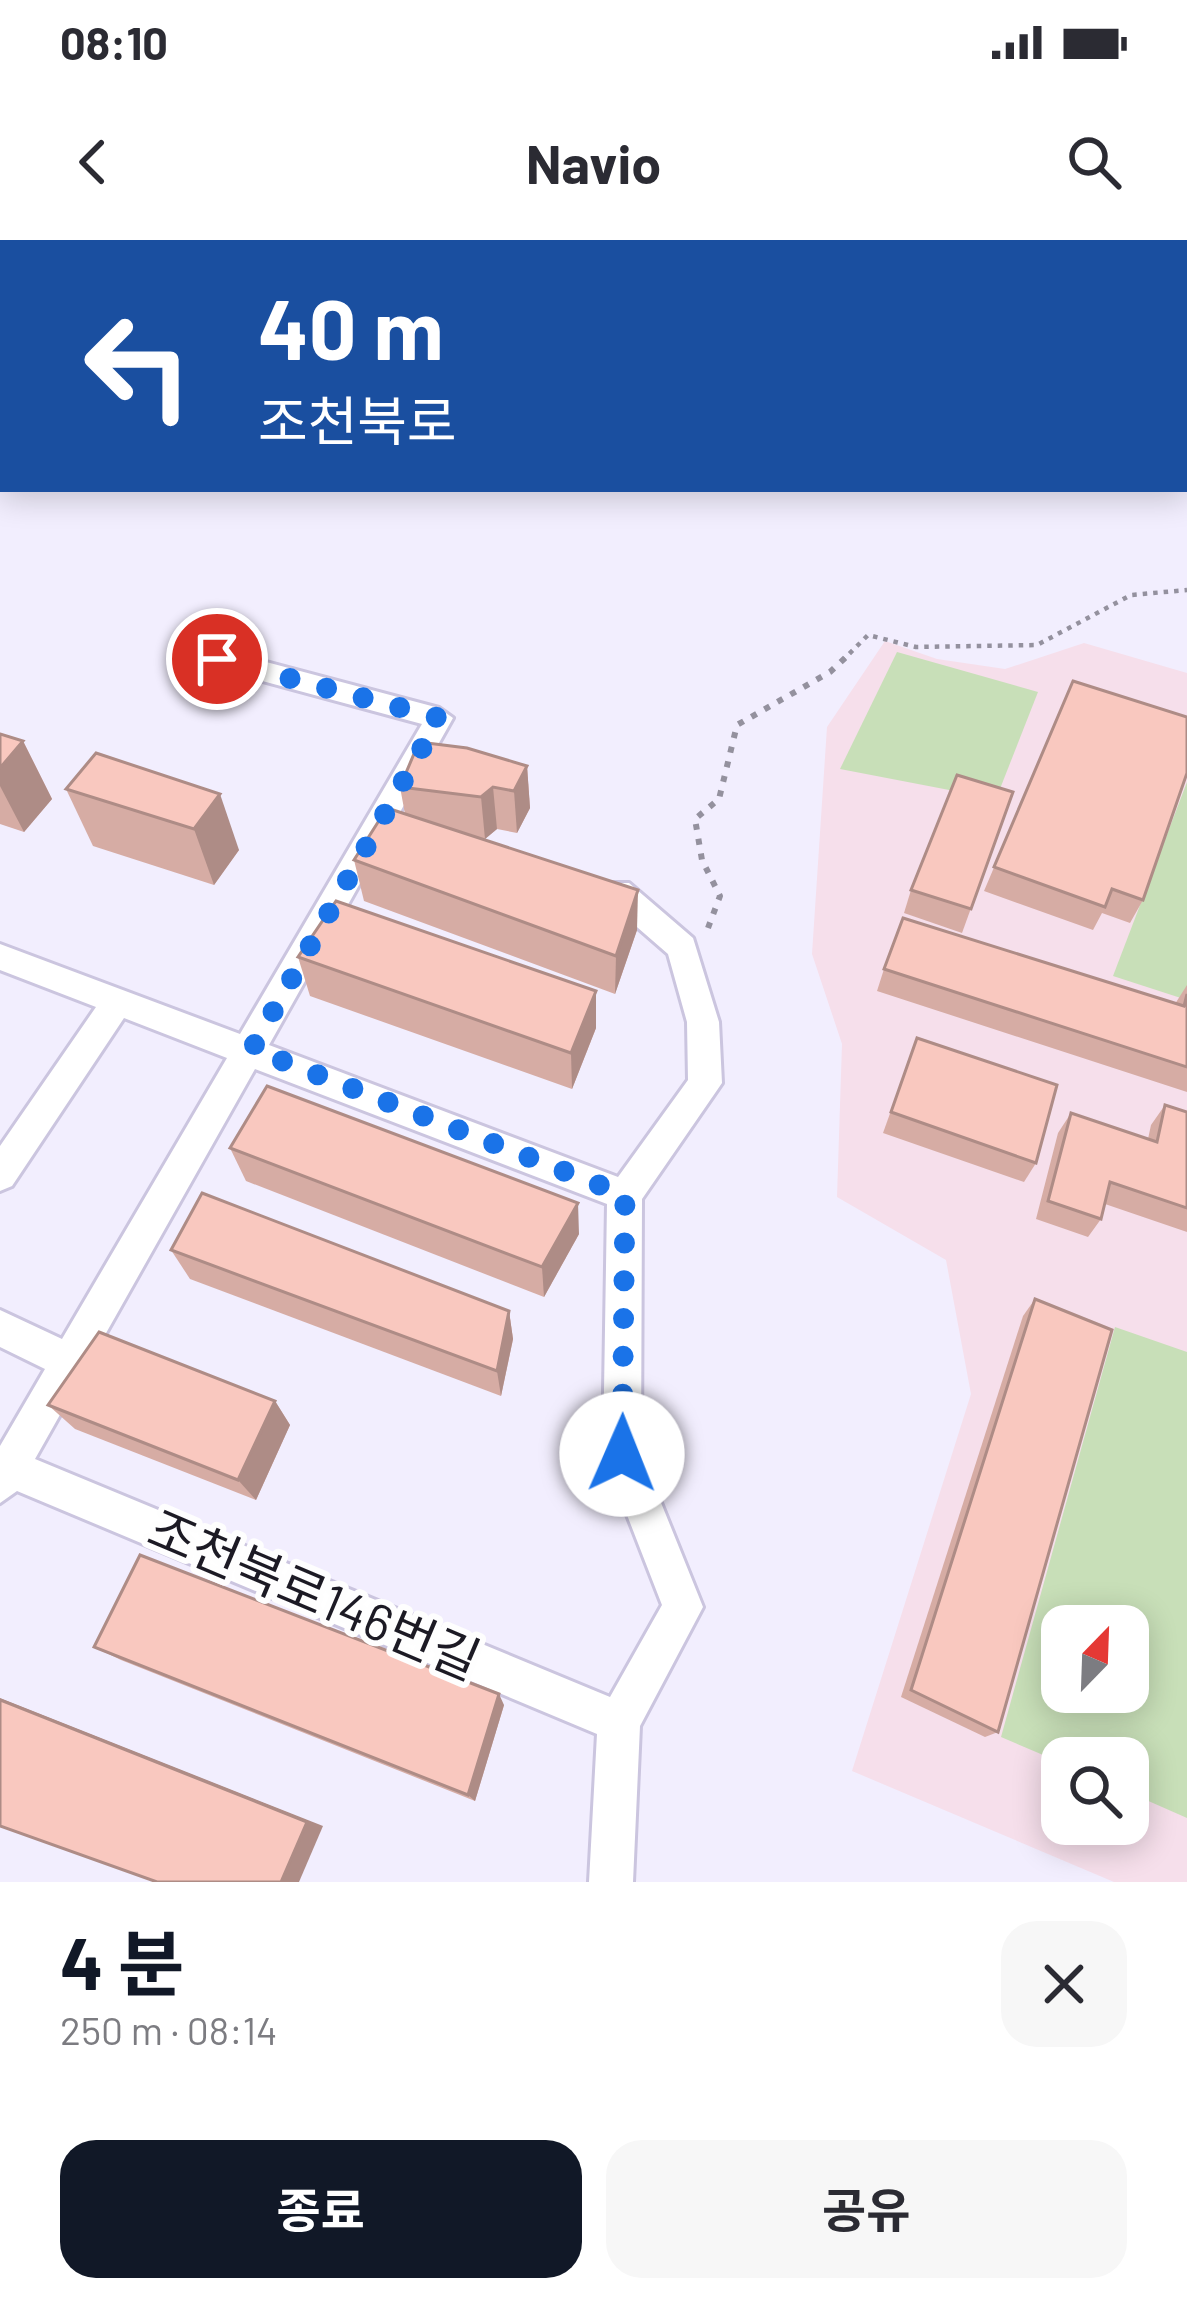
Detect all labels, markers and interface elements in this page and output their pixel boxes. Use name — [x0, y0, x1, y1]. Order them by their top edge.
text: 08:10 — [60, 15, 168, 69]
icon: back — [60, 129, 126, 195]
icon: search — [1061, 129, 1127, 195]
text: Navio — [526, 130, 661, 195]
text: 40 m — [258, 276, 444, 377]
icon: left — [60, 288, 216, 444]
text: 조천북로 — [258, 387, 457, 452]
pin — [166, 608, 268, 710]
icon: arrive — [184, 626, 250, 692]
position arrow — [559, 1391, 685, 1517]
street label: 조천북로146번길 — [140, 1496, 490, 1690]
north arrow — [1041, 1605, 1149, 1713]
map controls — [1041, 1605, 1149, 1845]
button: search — [1041, 1737, 1149, 1845]
text: 4 분 — [60, 1918, 184, 2004]
button: close — [1001, 1921, 1127, 2047]
text: 250 m · 08:14 — [60, 2006, 278, 2053]
button: 종료 — [60, 2140, 582, 2278]
button: 공유 — [606, 2140, 1127, 2278]

